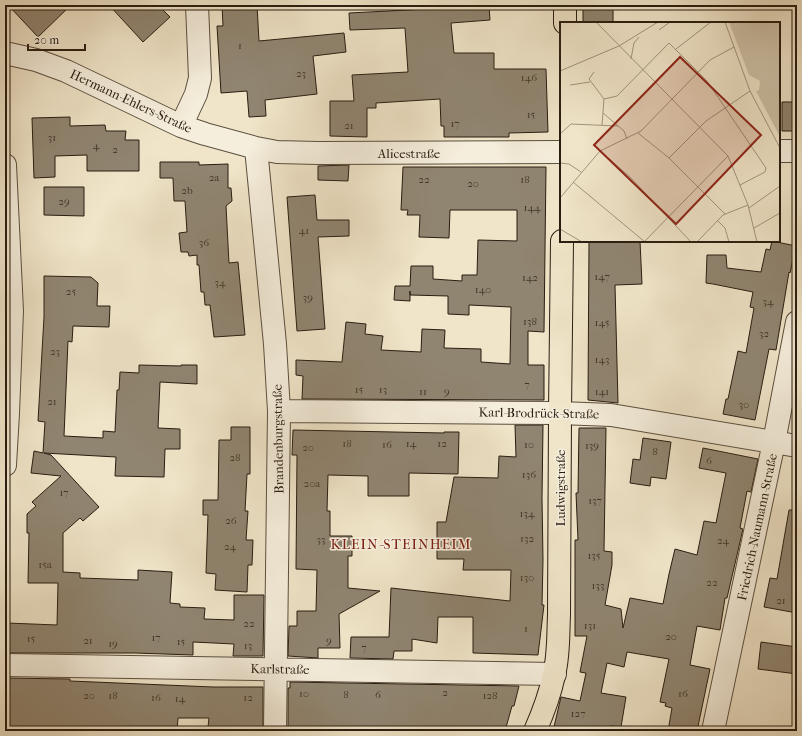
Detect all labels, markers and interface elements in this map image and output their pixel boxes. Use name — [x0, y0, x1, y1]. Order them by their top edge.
inset map — [560, 22, 780, 242]
scale bar — [28, 26, 85, 52]
text: 20 m — [34, 33, 59, 47]
house number: 1 — [238, 39, 242, 52]
street label: Hermann-Ehlers-Straße — [68, 66, 195, 136]
house number: 23 — [296, 67, 306, 80]
house number: 146 — [521, 71, 537, 84]
house number: 15 — [527, 108, 536, 121]
house number: 17 — [450, 117, 460, 130]
house number: 21 — [344, 119, 354, 132]
house number: 31 — [48, 131, 56, 144]
house number: 4 — [93, 139, 100, 152]
house number: 2 — [112, 143, 118, 156]
street label: Alicestraße — [377, 146, 441, 161]
house number: 2a — [209, 171, 220, 184]
house number: 22 — [418, 173, 430, 186]
house number: 18 — [520, 173, 530, 186]
house number: 20 — [467, 177, 479, 190]
house number: 2b — [181, 184, 193, 197]
house number: 29 — [58, 195, 70, 208]
house number: 144 — [524, 201, 541, 214]
house number: 41 — [299, 224, 309, 237]
house number: 36 — [199, 236, 209, 249]
house number: 147 — [594, 270, 610, 283]
house number: 142 — [522, 271, 538, 284]
house number: 34 — [214, 276, 226, 289]
house number: 140 — [475, 283, 491, 296]
house number: 25 — [66, 285, 76, 298]
house number: 39 — [303, 291, 313, 304]
house number: 34 — [762, 295, 774, 308]
house number: 138 — [523, 315, 537, 328]
house number: 145 — [595, 316, 610, 329]
house number: 32 — [759, 327, 769, 340]
house number: 23 — [50, 345, 60, 358]
house number: 143 — [595, 353, 609, 366]
house number: 7 — [524, 378, 530, 391]
house number: 15 — [355, 383, 364, 396]
house number: 13 — [379, 383, 387, 396]
street label: Brandenburgstraße — [270, 384, 286, 494]
house number: 11 — [419, 385, 427, 398]
house number: 9 — [444, 385, 450, 398]
house number: 141 — [595, 385, 609, 398]
house number: 21 — [47, 395, 57, 408]
house number: 30 — [739, 398, 749, 411]
street label: Karl-Brodrück-Straße — [479, 404, 600, 422]
house number: 18 — [342, 437, 352, 450]
house number: 14 — [406, 437, 417, 450]
house number: 12 — [437, 437, 447, 450]
house number: 16 — [382, 438, 392, 451]
house number: 10 — [524, 438, 534, 451]
house number: 139 — [585, 439, 599, 452]
house number: 20 — [302, 441, 314, 454]
house number: 8 — [652, 445, 658, 458]
street label: Ludwigstraße — [553, 449, 568, 527]
house number: 28 — [229, 451, 241, 464]
street label: Friedrich-Naumann-Straße — [734, 452, 780, 602]
house number: 6 — [706, 454, 712, 467]
house number: 136 — [522, 468, 536, 481]
house number: 20a — [304, 477, 321, 490]
house number: 17 — [59, 486, 69, 499]
house number: 137 — [588, 494, 602, 507]
house number: 134 — [520, 507, 535, 520]
house number: 26 — [225, 514, 237, 527]
house number: 132 — [520, 532, 534, 545]
house number: 33 — [316, 533, 326, 546]
house number: 24 — [717, 534, 730, 547]
district label: KLEIN-STEINHEIM — [330, 536, 472, 553]
house number: 24 — [224, 540, 237, 553]
house number: 135 — [587, 549, 601, 562]
house number: 15a — [38, 558, 53, 571]
house number: 130 — [520, 571, 534, 584]
house number: 22 — [706, 576, 718, 589]
house number: 133 — [592, 579, 604, 592]
house number: 21 — [776, 594, 786, 607]
house number: 22 — [243, 617, 255, 630]
house number: 131 — [584, 619, 596, 632]
house number: 1 — [524, 622, 528, 635]
house number: 20 — [665, 630, 677, 643]
house number: 17 — [151, 631, 161, 644]
house number: 15 — [27, 632, 36, 645]
house number: 21 — [83, 634, 93, 647]
house number: 9 — [326, 634, 332, 647]
house number: 15 — [177, 635, 186, 648]
house number: 19 — [108, 637, 118, 650]
house number: 13 — [244, 639, 252, 652]
house number: 7 — [361, 641, 367, 654]
street label: Karlstraße — [250, 661, 310, 677]
house number: 2 — [442, 686, 448, 699]
house number: 10 — [299, 687, 309, 700]
house number: 16 — [678, 687, 688, 700]
house number: 8 — [343, 688, 349, 701]
house number: 6 — [375, 688, 381, 701]
house number: 20 — [83, 689, 95, 702]
house number: 18 — [108, 689, 118, 702]
house number: 128 — [482, 689, 498, 702]
house number: 16 — [151, 691, 161, 704]
house number: 12 — [243, 691, 253, 704]
house number: 14 — [175, 692, 186, 705]
house number: 127 — [571, 707, 585, 720]

